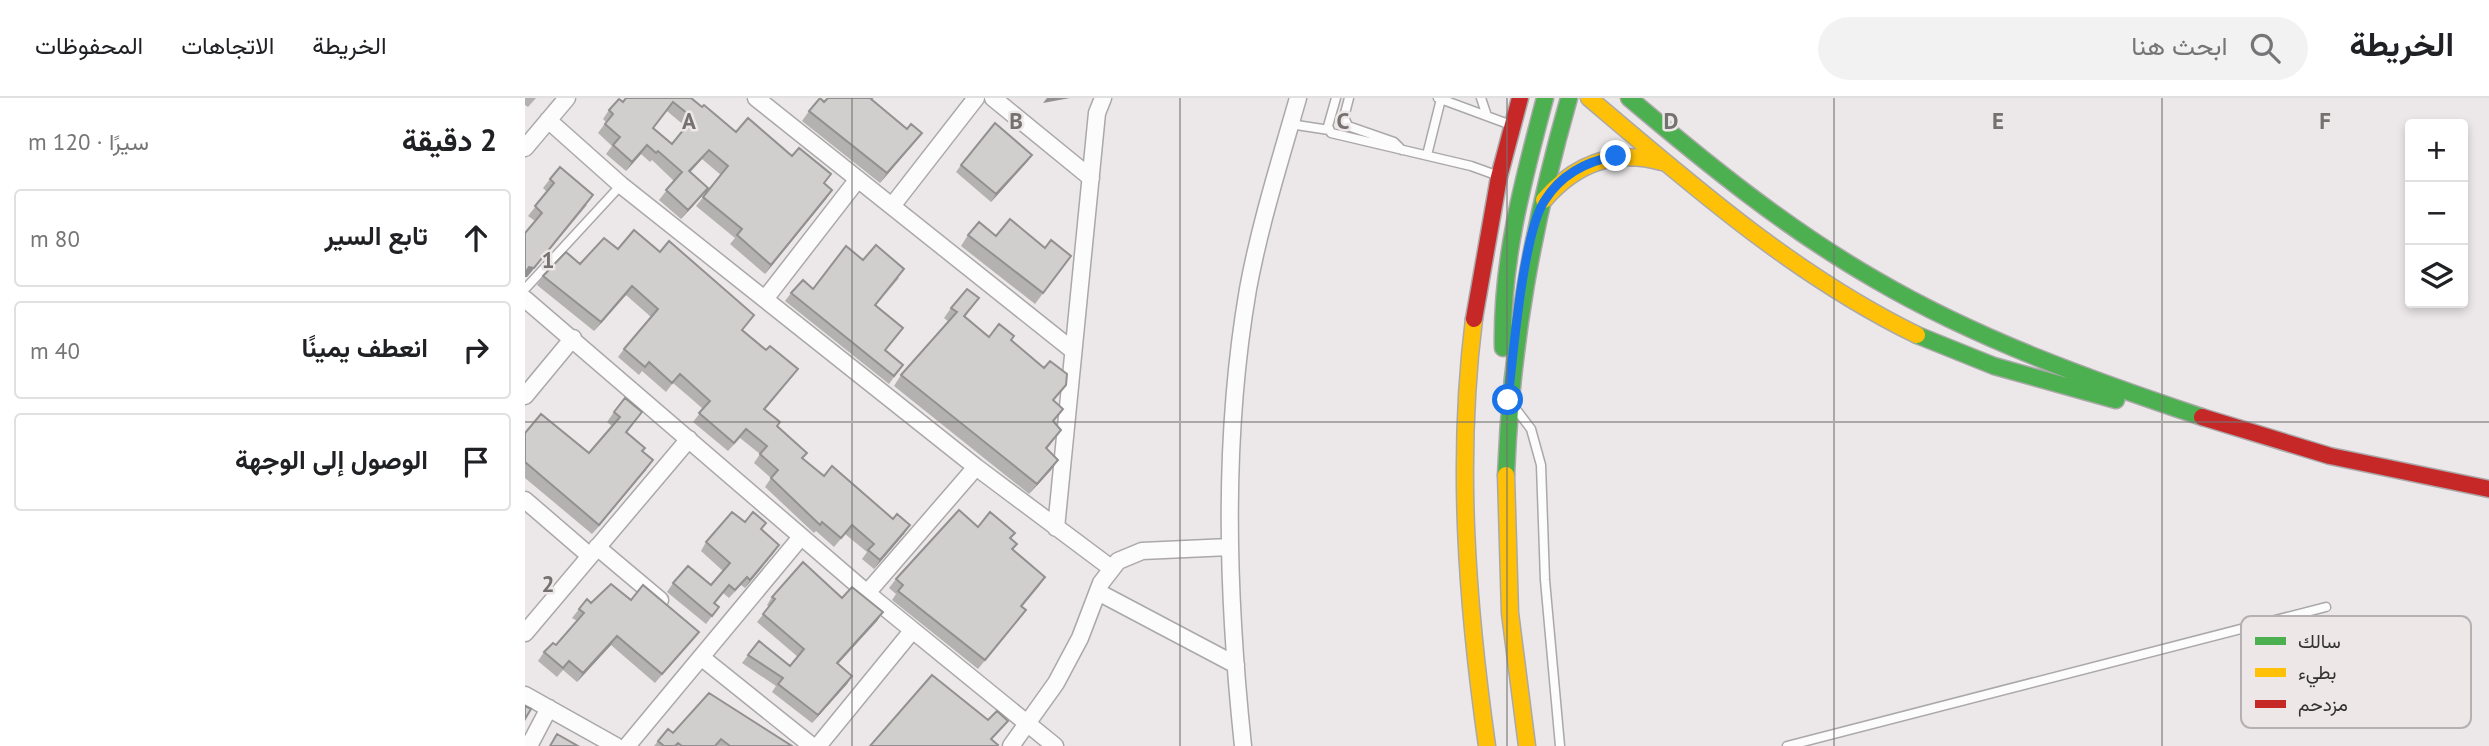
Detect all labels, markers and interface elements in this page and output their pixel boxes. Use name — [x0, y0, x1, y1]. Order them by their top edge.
search box — [1818, 17, 2308, 80]
text: الخريطة — [2350, 22, 2454, 65]
text: ابحث هنا — [2131, 29, 2228, 62]
icon: search — [2246, 29, 2284, 67]
text: المحفوظات — [35, 30, 143, 61]
text: الاتجاهات — [181, 30, 274, 61]
text: الخريطة — [312, 30, 387, 61]
text: A — [682, 106, 696, 135]
text: B — [1009, 106, 1023, 135]
text: C — [1337, 106, 1350, 135]
text: D — [1664, 106, 1678, 135]
text: E — [1992, 106, 2004, 135]
text: F — [2319, 106, 2331, 135]
map controls — [2405, 119, 2468, 308]
button: + — [2405, 119, 2468, 182]
text: 2 دقيقة — [402, 120, 497, 159]
text: سيرًا · 120 m — [28, 127, 149, 156]
route end — [1600, 140, 1631, 171]
button: − — [2405, 182, 2468, 245]
text: تابع السير — [324, 219, 428, 252]
icon: ahead — [457, 219, 495, 257]
text: 80 m — [30, 224, 80, 253]
text: 1 — [541, 245, 555, 274]
button: layers — [2405, 245, 2468, 308]
text: انعطف يمينًا — [302, 331, 428, 364]
icon: right — [457, 331, 495, 369]
text: 40 m — [30, 336, 80, 365]
route start — [1492, 384, 1523, 415]
text: الوصول إلى الوجهة — [235, 443, 428, 476]
icon: arrive — [457, 443, 495, 481]
text: 2 — [541, 569, 555, 598]
legend — [2241, 616, 2471, 728]
text: سالك — [2298, 629, 2341, 653]
text: بطيء — [2298, 660, 2336, 688]
text: مزدحم — [2298, 692, 2348, 717]

